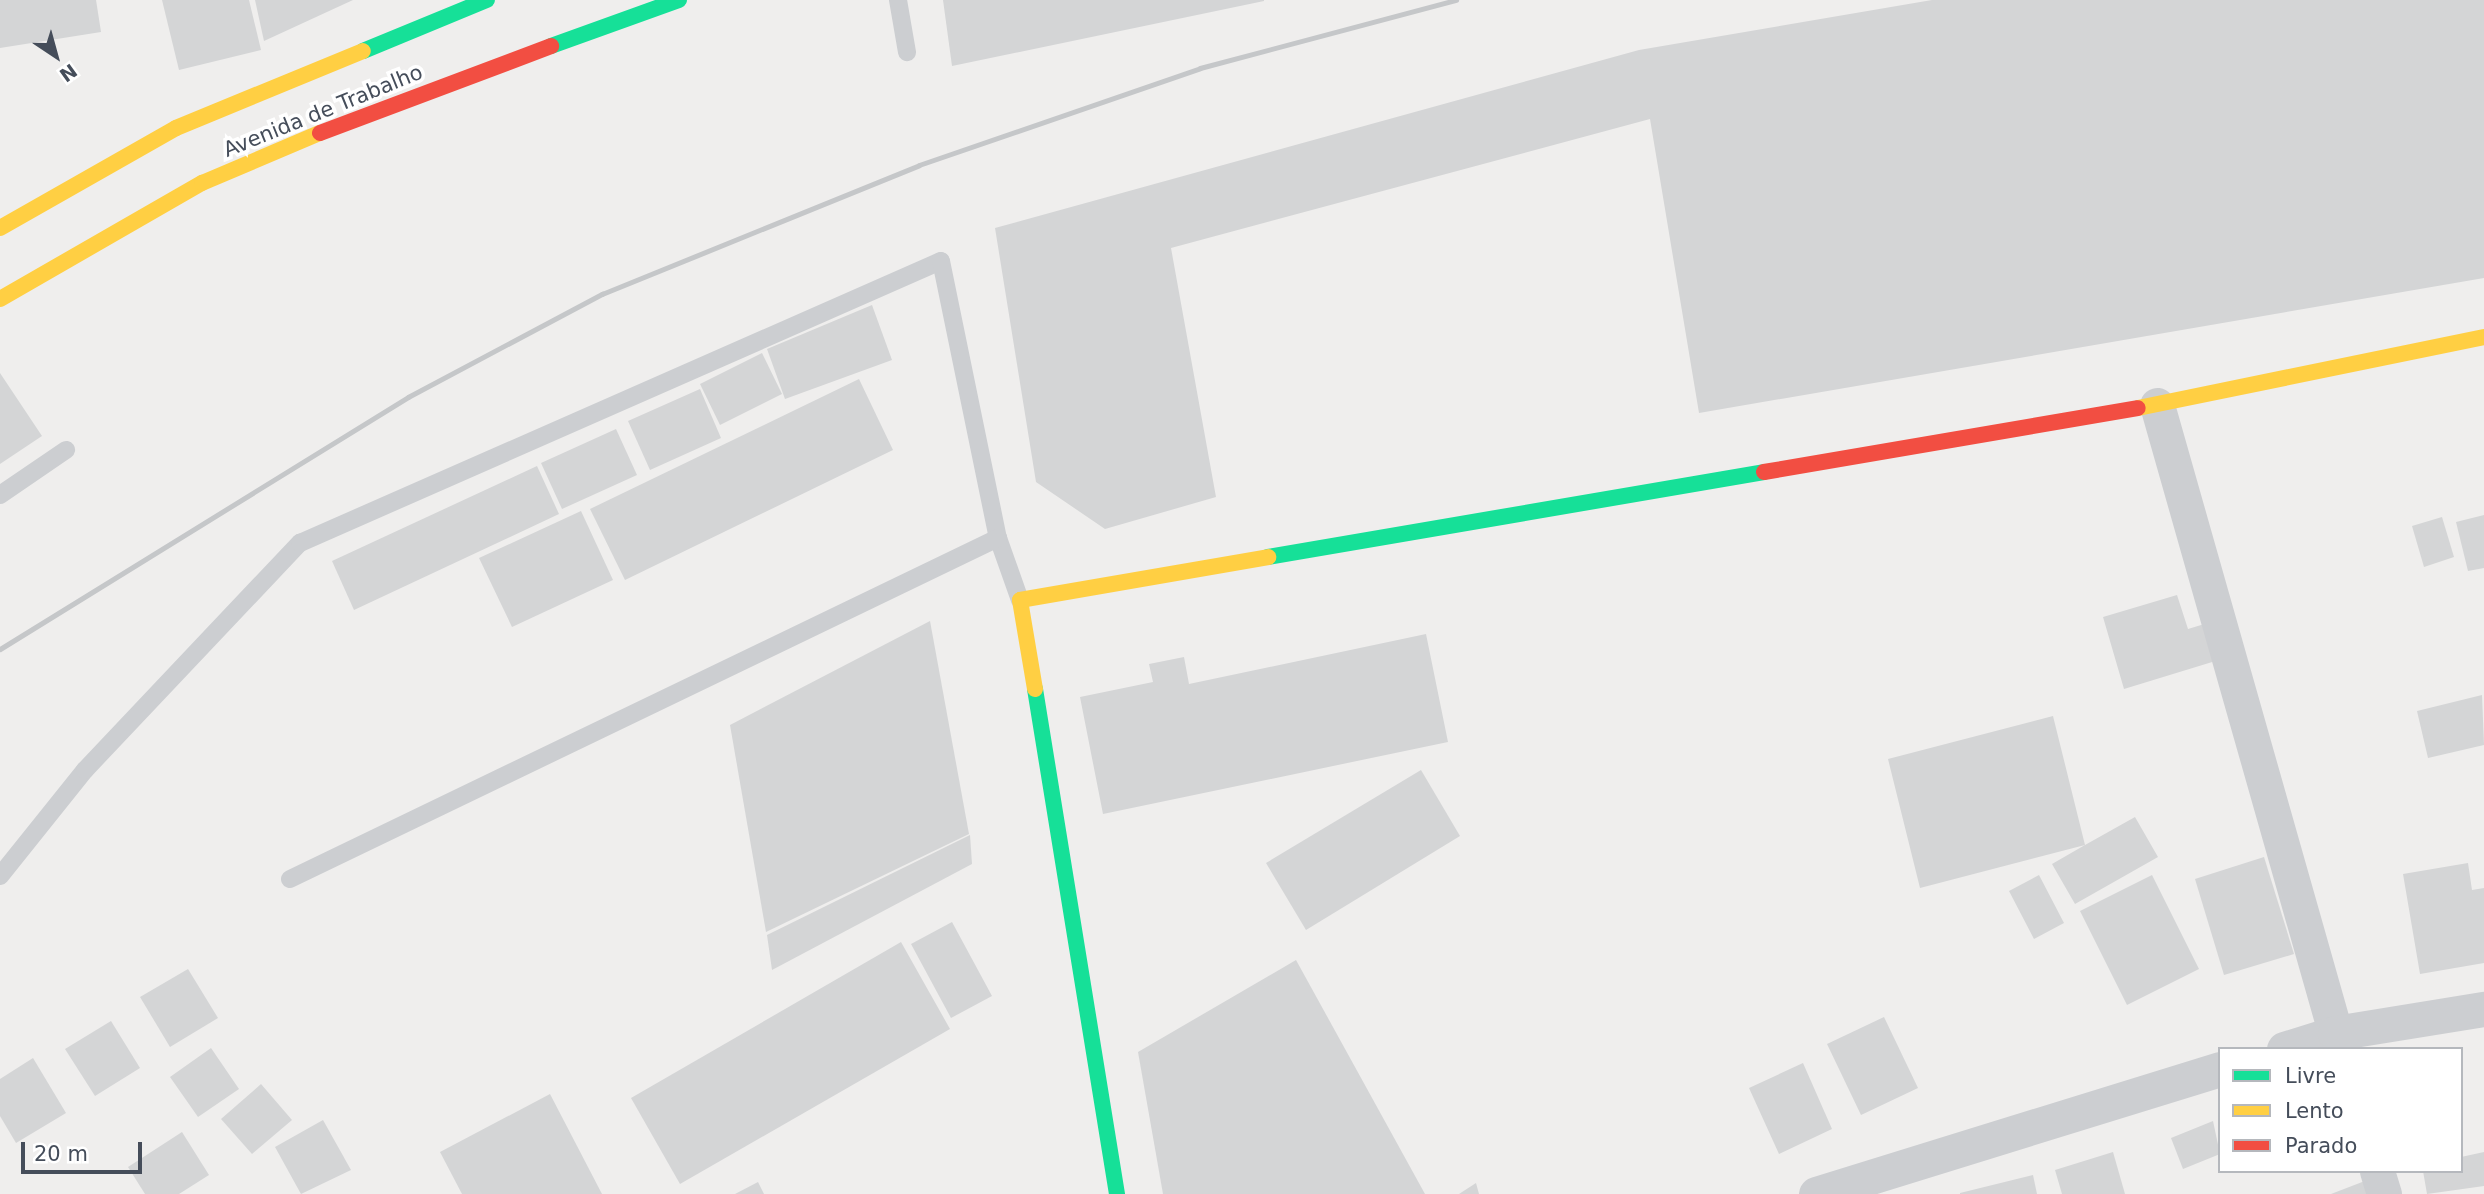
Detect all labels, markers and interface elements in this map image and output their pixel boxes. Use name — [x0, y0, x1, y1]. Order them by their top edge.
north arrow — [21, 21, 91, 91]
text: N — [55, 59, 81, 87]
street label: Avenida de Trabalho — [220, 59, 426, 163]
legend — [2218, 1047, 2463, 1173]
text: Livre — [2285, 1064, 2336, 1088]
text: Lento — [2285, 1099, 2344, 1123]
scale bar — [24, 1128, 145, 1172]
text: Parado — [2285, 1134, 2357, 1158]
text: 20 m — [34, 1142, 88, 1166]

